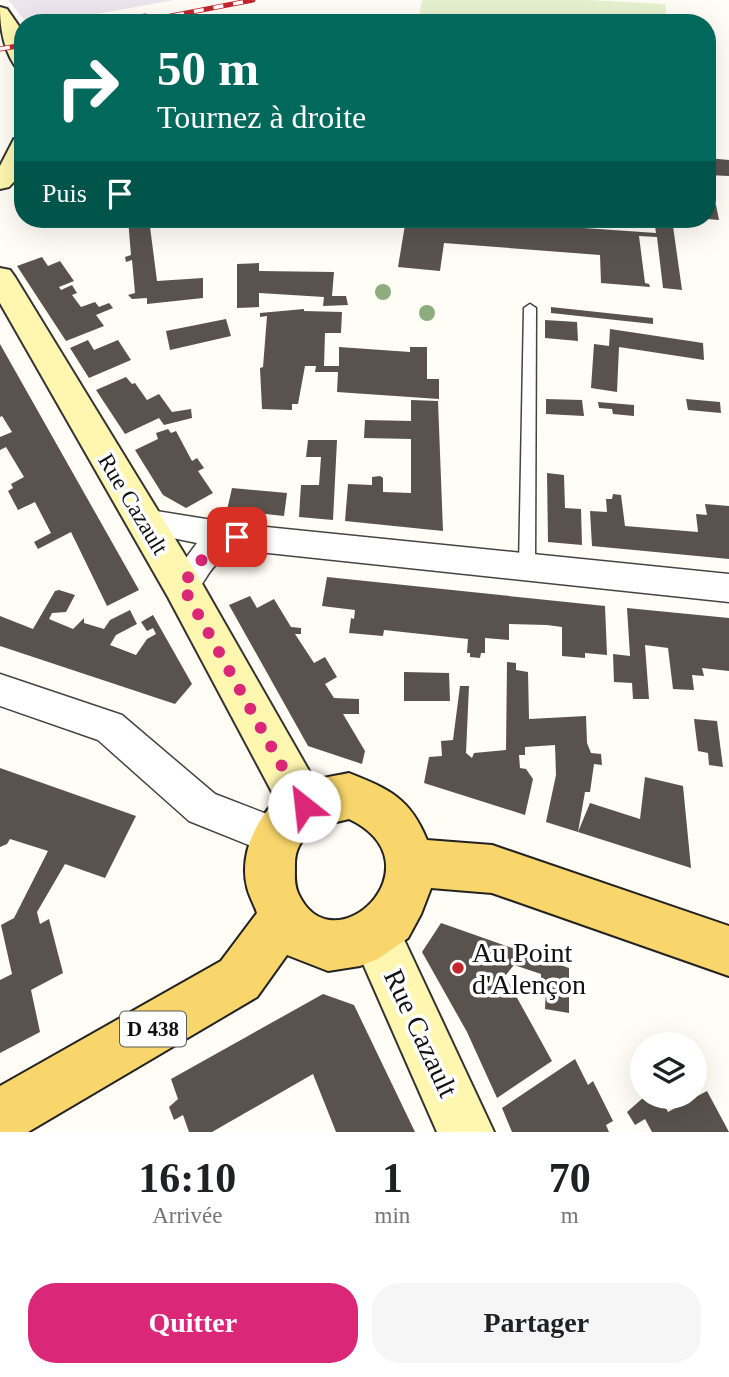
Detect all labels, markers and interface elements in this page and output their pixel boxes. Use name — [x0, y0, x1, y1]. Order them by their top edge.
text: 50 m — [157, 41, 259, 96]
icon: right — [42, 42, 133, 133]
text: Tournez à droite — [157, 99, 366, 135]
icon: arrive — [101, 175, 139, 213]
text: Puis — [42, 179, 87, 208]
street label: Rue Cazault — [93, 449, 173, 559]
pin — [207, 507, 267, 567]
icon: arrive — [218, 518, 256, 556]
position arrow — [267, 769, 341, 843]
place label: Au Point d'Alençon — [472, 937, 586, 1000]
marker: Au Point d'Alençon — [450, 960, 466, 976]
street label: Rue Cazault — [378, 964, 464, 1102]
road number: D 438 — [120, 1012, 186, 1046]
map controls — [630, 1032, 707, 1109]
button: layers — [630, 1032, 707, 1109]
text: 16:10 — [138, 1155, 236, 1201]
text: 1 — [382, 1155, 403, 1201]
text: 70 — [549, 1155, 591, 1201]
text: Arrivée — [152, 1203, 222, 1228]
text: min — [375, 1203, 410, 1228]
text: m — [561, 1203, 579, 1228]
button: Quitter — [28, 1283, 358, 1363]
button: Partager — [372, 1283, 701, 1363]

